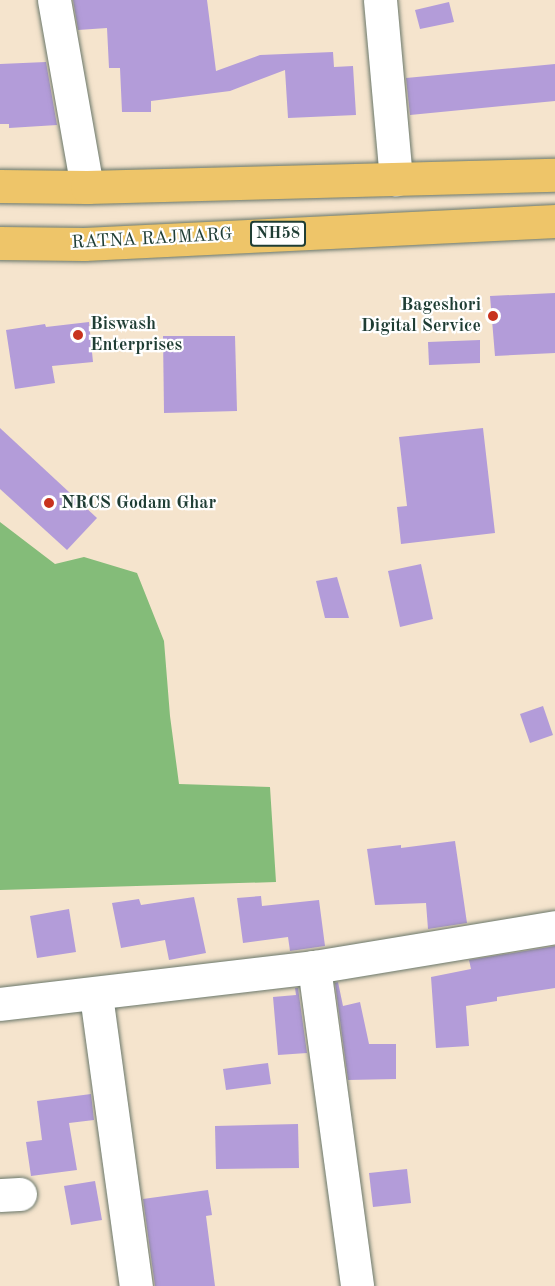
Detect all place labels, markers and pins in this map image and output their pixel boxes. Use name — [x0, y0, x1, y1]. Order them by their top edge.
place label: Bageshori Digital Service — [361, 295, 481, 338]
marker: Bageshori Digital Service — [486, 309, 500, 323]
place label: Biswash Enterprises — [90, 314, 182, 356]
marker: Biswash Enterprises — [71, 328, 85, 342]
place label: NRCS Godam Ghar — [61, 492, 216, 514]
marker: NRCS Godam Ghar — [42, 496, 56, 510]

